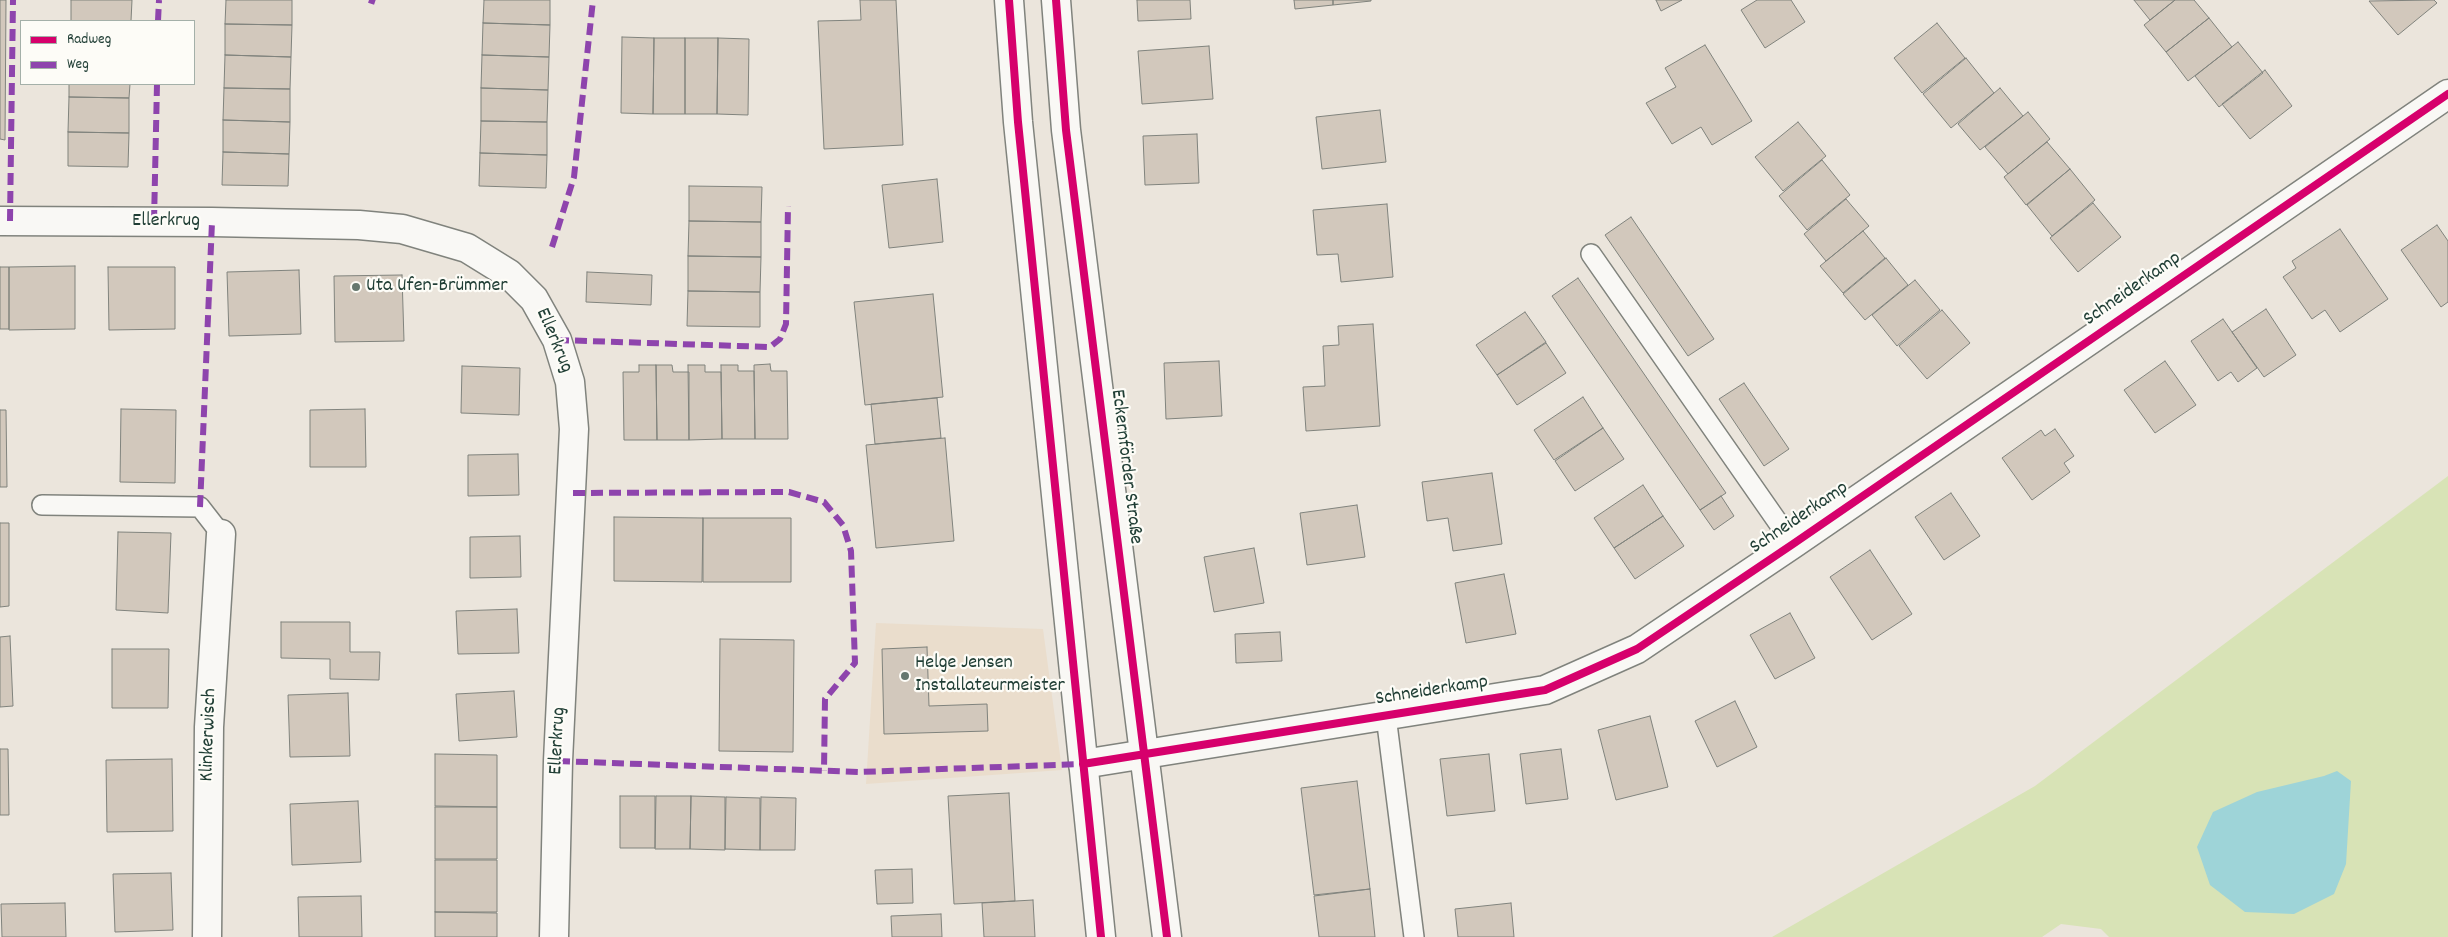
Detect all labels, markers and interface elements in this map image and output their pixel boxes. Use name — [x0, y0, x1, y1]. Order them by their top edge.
legend — [20, 20, 195, 85]
text: Radweg — [67, 29, 111, 51]
text: Weg — [67, 54, 89, 76]
street label: Ellerkrug — [132, 210, 200, 234]
street label: Schneiderkamp — [2079, 248, 2187, 332]
place label: Uta Ufen-Brümmer — [366, 275, 508, 299]
marker: Uta Ufen-Brümmer — [350, 281, 362, 293]
street label: Ellerkrug — [529, 305, 577, 377]
street label: Eckernförder Straße — [1104, 388, 1146, 546]
street label: Schneiderkamp — [1746, 477, 1854, 561]
place label: Helge Jensen Installateurmeister — [915, 652, 1065, 699]
marker: Helge Jensen Installateurmeister — [899, 670, 911, 682]
street label: Schneiderkamp — [1374, 671, 1490, 713]
street label: Klinkerwisch — [196, 688, 224, 782]
street label: Ellerkrug — [545, 707, 573, 775]

